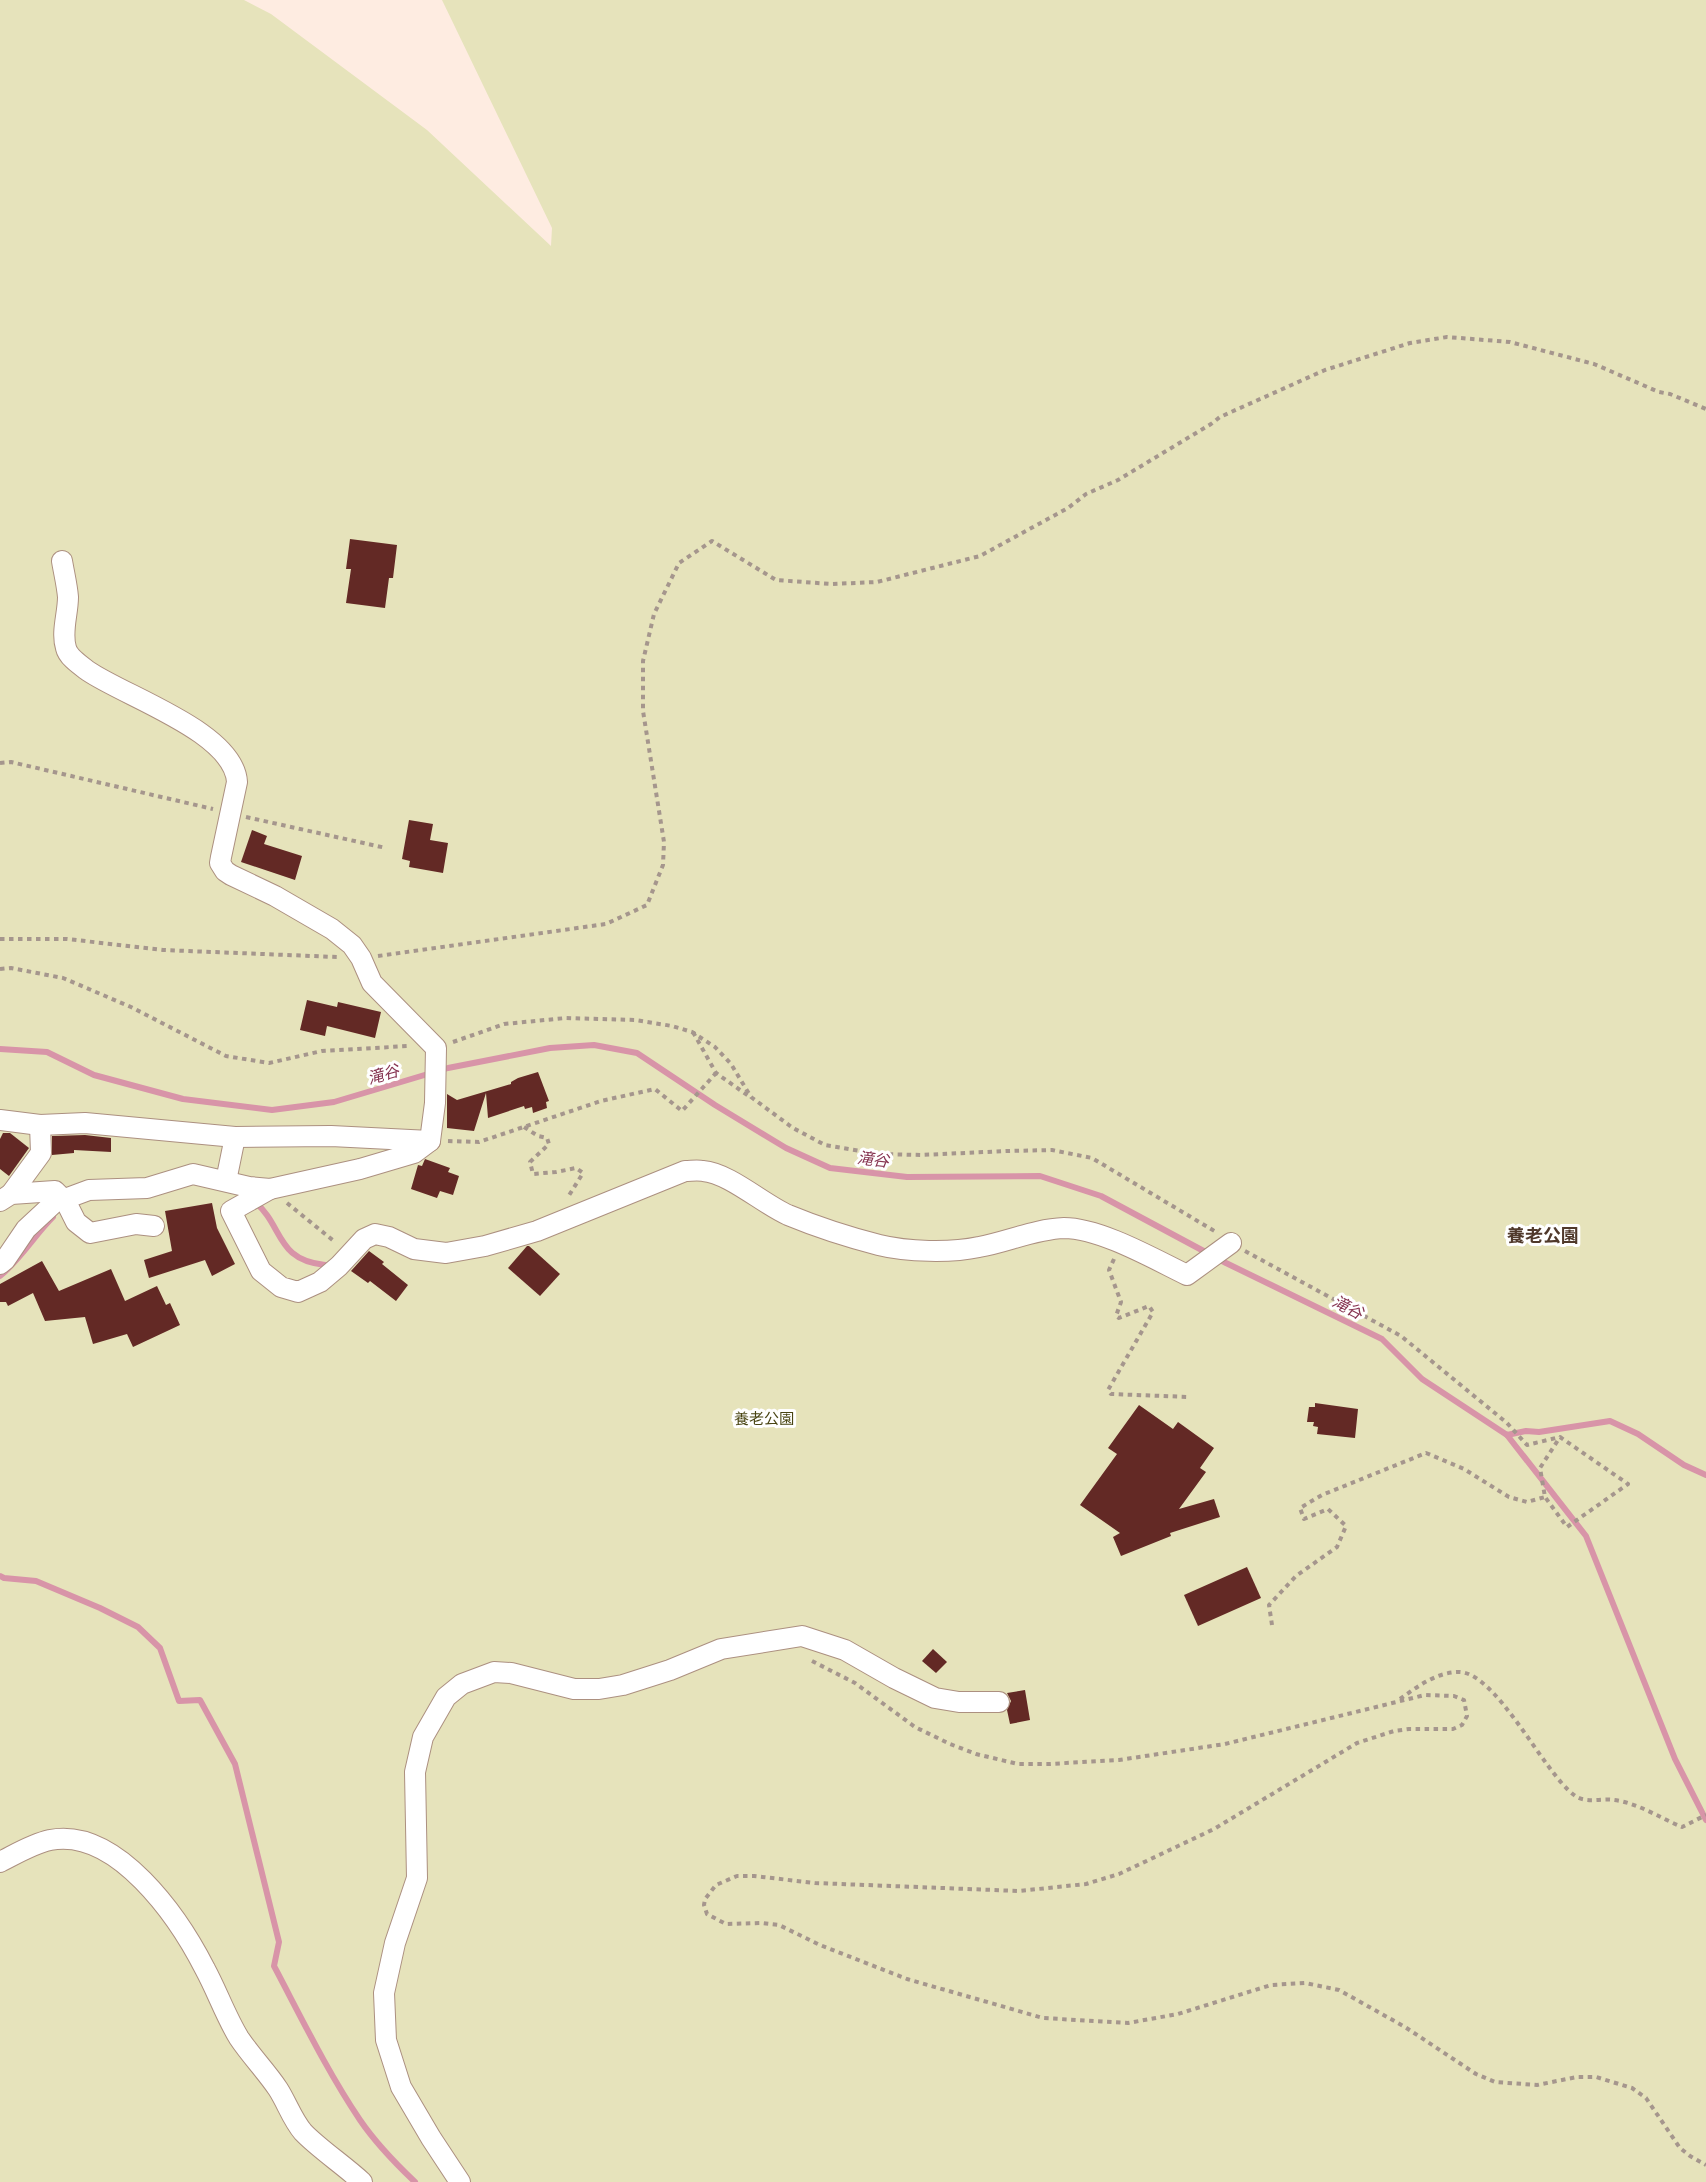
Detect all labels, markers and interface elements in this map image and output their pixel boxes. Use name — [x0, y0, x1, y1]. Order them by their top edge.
water label: 滝谷 — [365, 1059, 403, 1088]
water label: 滝谷 — [856, 1147, 892, 1171]
district label: 養老公園 — [1507, 1224, 1579, 1247]
water label: 滝谷 — [1329, 1291, 1369, 1324]
park label: 養老公園 — [734, 1409, 794, 1428]

